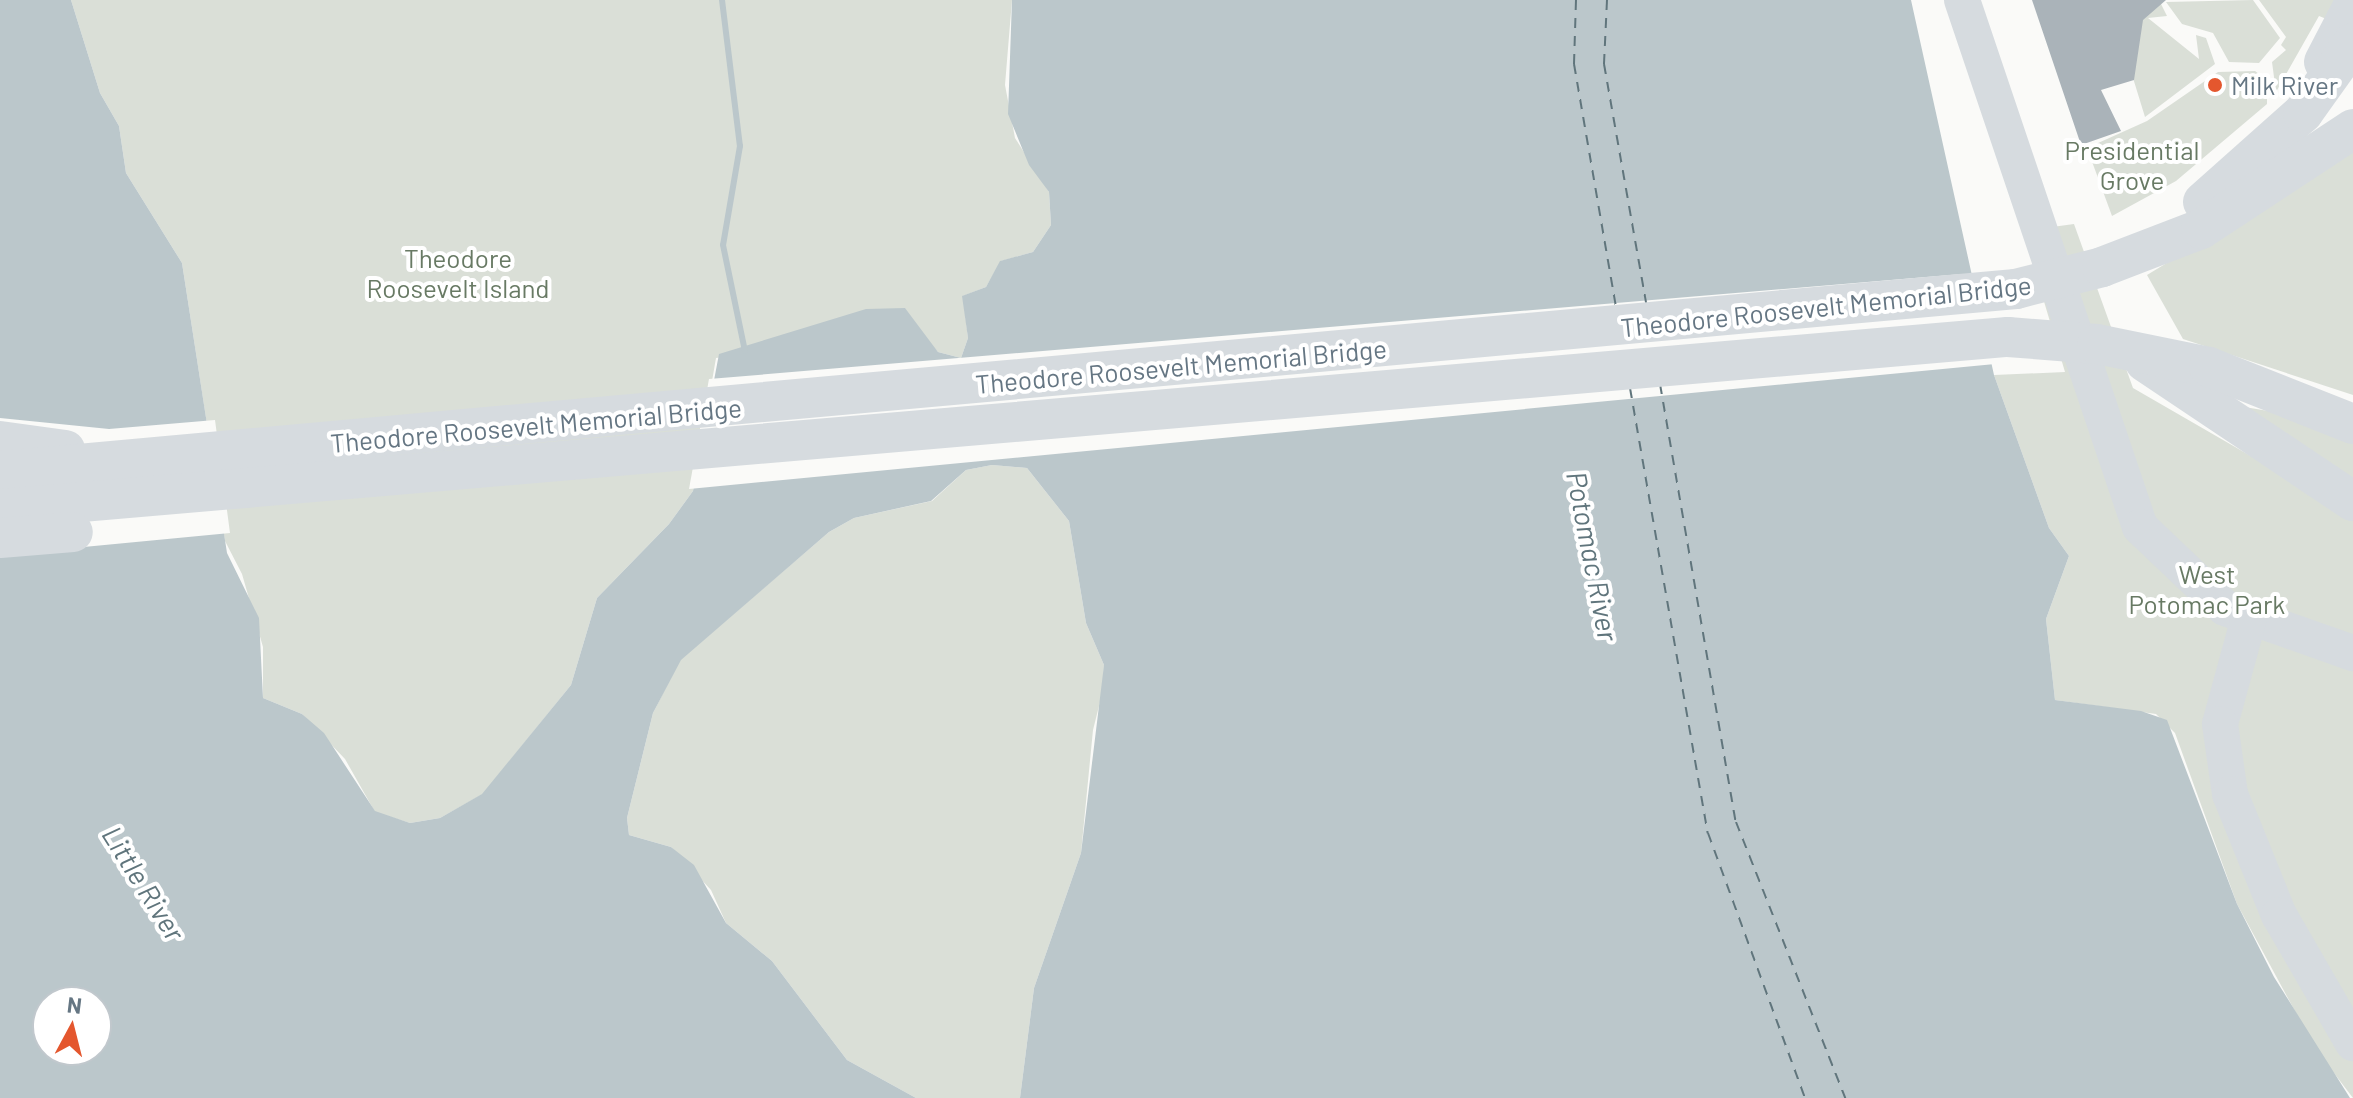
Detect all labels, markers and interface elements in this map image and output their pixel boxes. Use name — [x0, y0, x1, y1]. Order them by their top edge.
place label: Milk River — [2231, 69, 2338, 101]
marker: Milk River — [2206, 76, 2224, 94]
park label: Presidential Grove — [2065, 134, 2199, 196]
park label: Theodore Roosevelt Island — [366, 242, 550, 304]
street label: Theodore Roosevelt Memorial Bridge — [1619, 269, 2033, 343]
street label: Theodore Roosevelt Memorial Bridge — [974, 332, 1388, 400]
street label: Theodore Roosevelt Memorial Bridge — [329, 391, 743, 459]
water label: Potomac River — [1560, 469, 1626, 643]
park label: West Potomac Park — [2129, 558, 2285, 620]
water label: Little River — [96, 820, 192, 946]
north arrow — [32, 986, 112, 1066]
text: N — [66, 990, 84, 1018]

